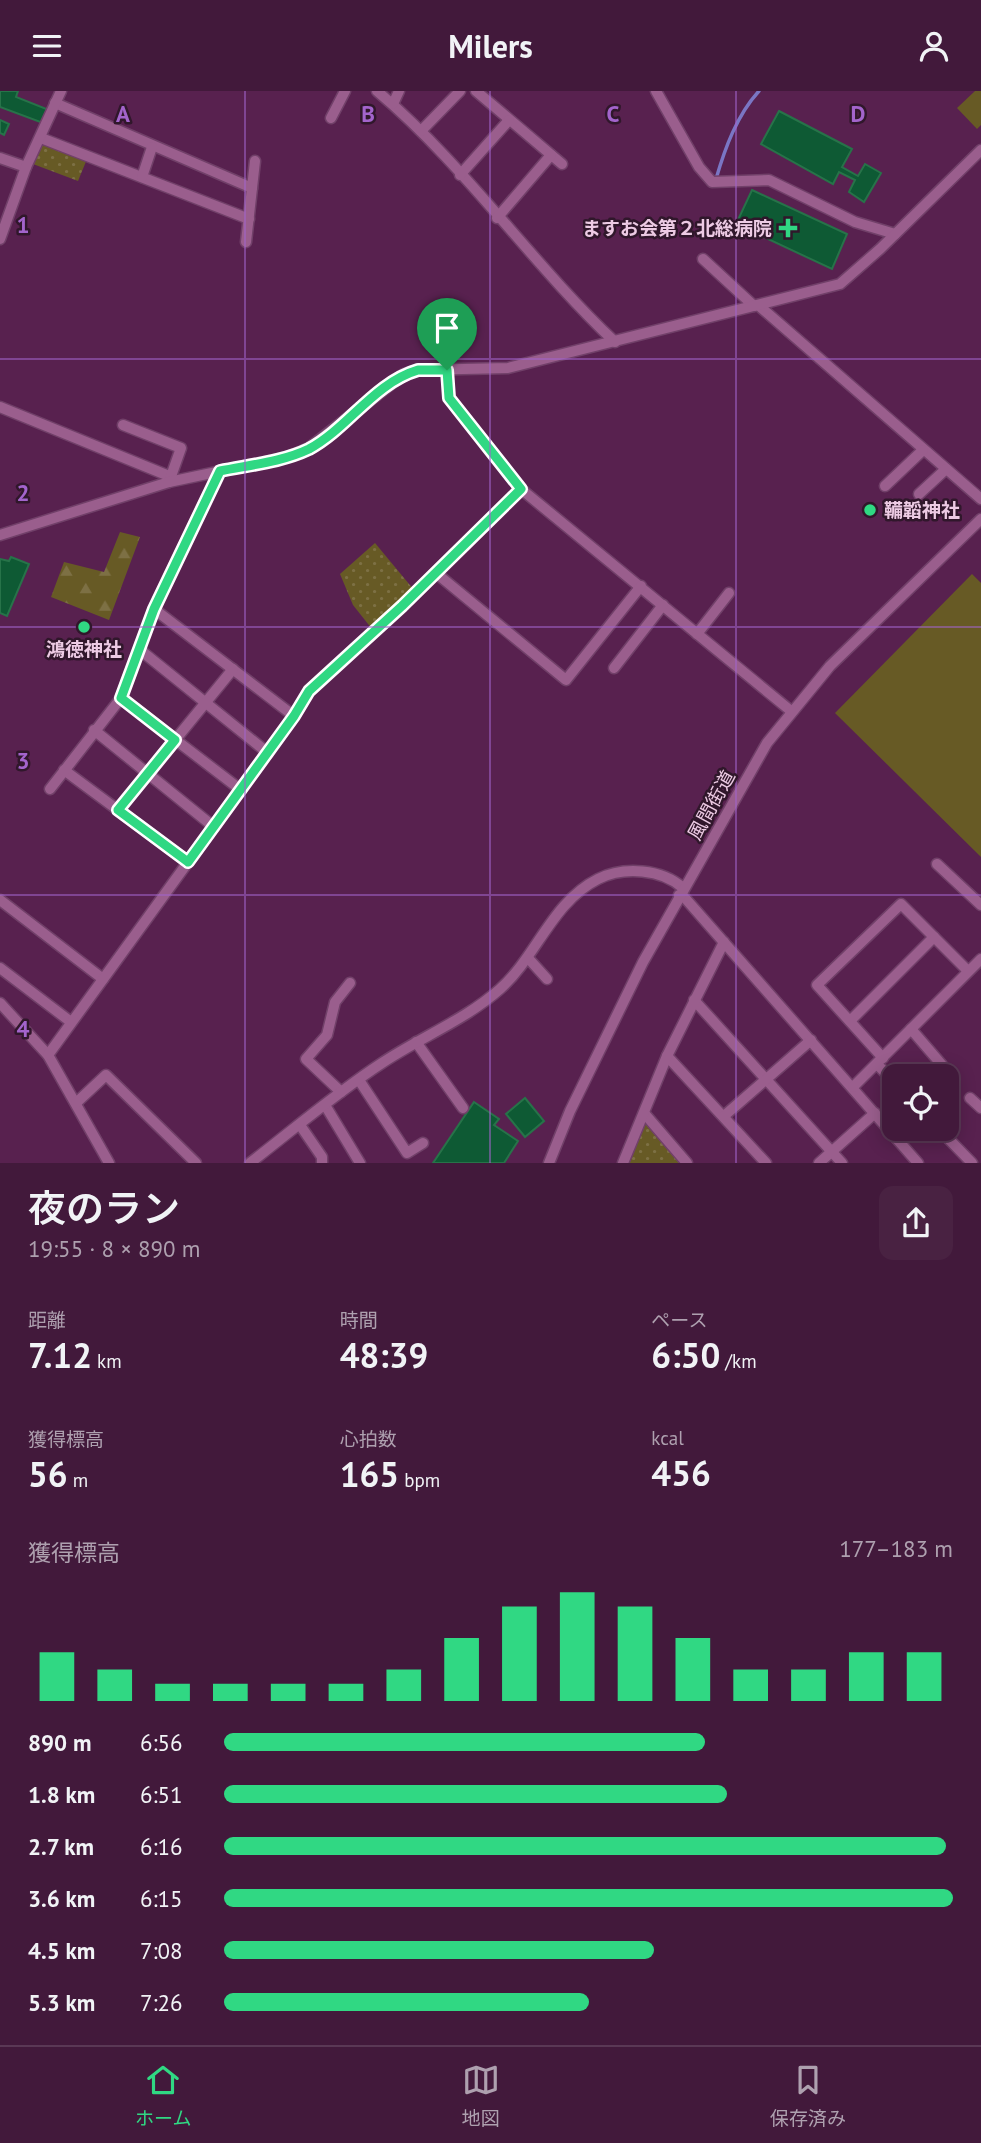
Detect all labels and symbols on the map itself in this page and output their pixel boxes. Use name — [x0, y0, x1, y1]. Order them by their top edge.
text: A — [116, 99, 130, 128]
text: B — [361, 99, 375, 128]
text: C — [607, 99, 620, 128]
text: D — [851, 99, 865, 128]
text: 1 — [16, 210, 30, 239]
place label: ますお会第２北総病院 — [582, 216, 772, 240]
marker: ますお会第２北総病院 — [778, 218, 798, 238]
pin — [417, 298, 477, 370]
text: 2 — [16, 478, 30, 507]
place label: 鞴韜神社 — [884, 498, 960, 522]
marker: 鞴韜神社 — [862, 502, 878, 518]
marker: 鴻徳神社 — [76, 619, 92, 635]
place label: 鴻徳神社 — [46, 637, 122, 661]
text: 3 — [16, 746, 30, 775]
street label: 風間街道 — [682, 766, 740, 844]
text: 4 — [16, 1014, 30, 1043]

